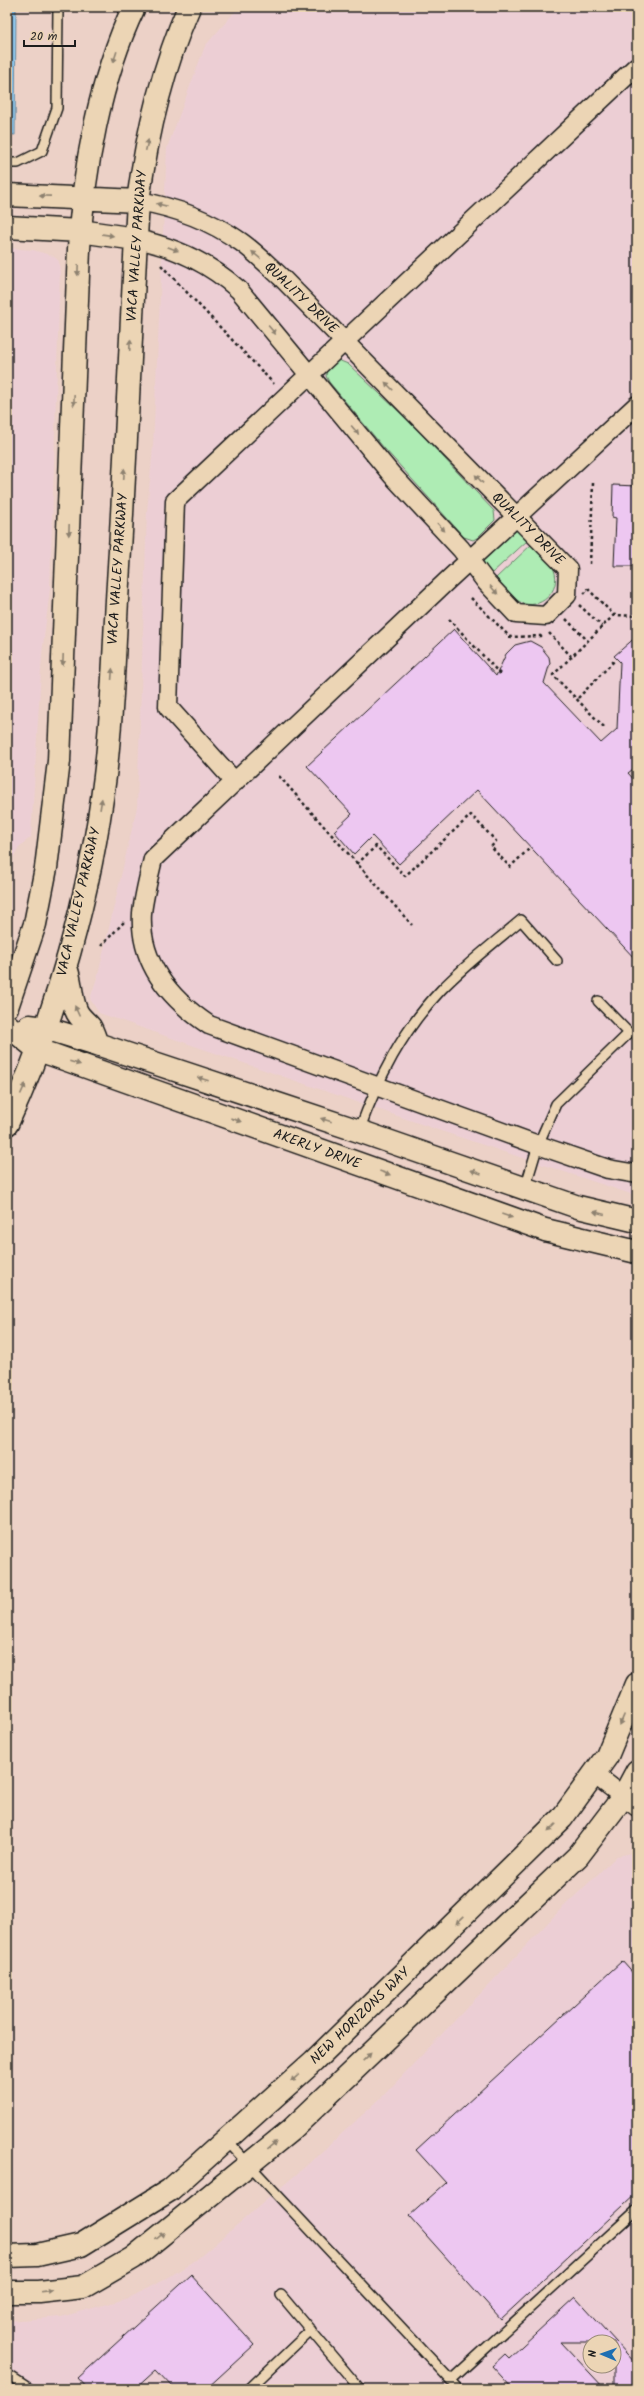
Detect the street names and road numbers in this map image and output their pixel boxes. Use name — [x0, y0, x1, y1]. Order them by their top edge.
street label: VACA VALLEY PARKWAY — [121, 169, 153, 322]
street label: QUALITY DRIVE — [259, 257, 344, 340]
street label: QUALITY DRIVE — [486, 487, 570, 571]
street label: VACA VALLEY PARKWAY — [102, 492, 134, 645]
street label: VACA VALLEY PARKWAY — [51, 825, 107, 978]
street label: AKERLY DRIVE — [270, 1123, 365, 1175]
street label: NEW HORIZONS WAY — [305, 1962, 416, 2070]

